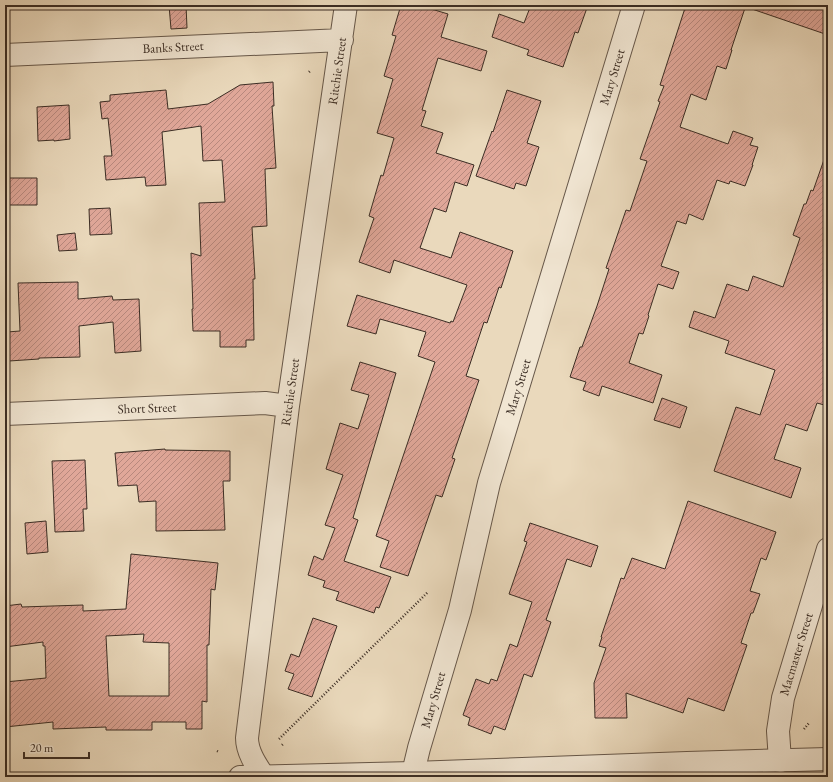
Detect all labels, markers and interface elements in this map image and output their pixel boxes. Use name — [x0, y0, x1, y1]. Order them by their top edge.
street label: Ritchie Street — [324, 36, 350, 106]
street label: Banks Street — [142, 37, 204, 57]
street label: Mary Street — [595, 47, 629, 107]
street label: Ritchie Street — [277, 357, 303, 427]
street label: Mary Street — [501, 357, 535, 417]
street label: Short Street — [117, 398, 177, 418]
street label: Macmaster Street — [775, 610, 817, 698]
street label: Mary Street — [417, 670, 449, 730]
scale bar — [24, 734, 89, 760]
text: 20 m — [30, 740, 54, 756]

